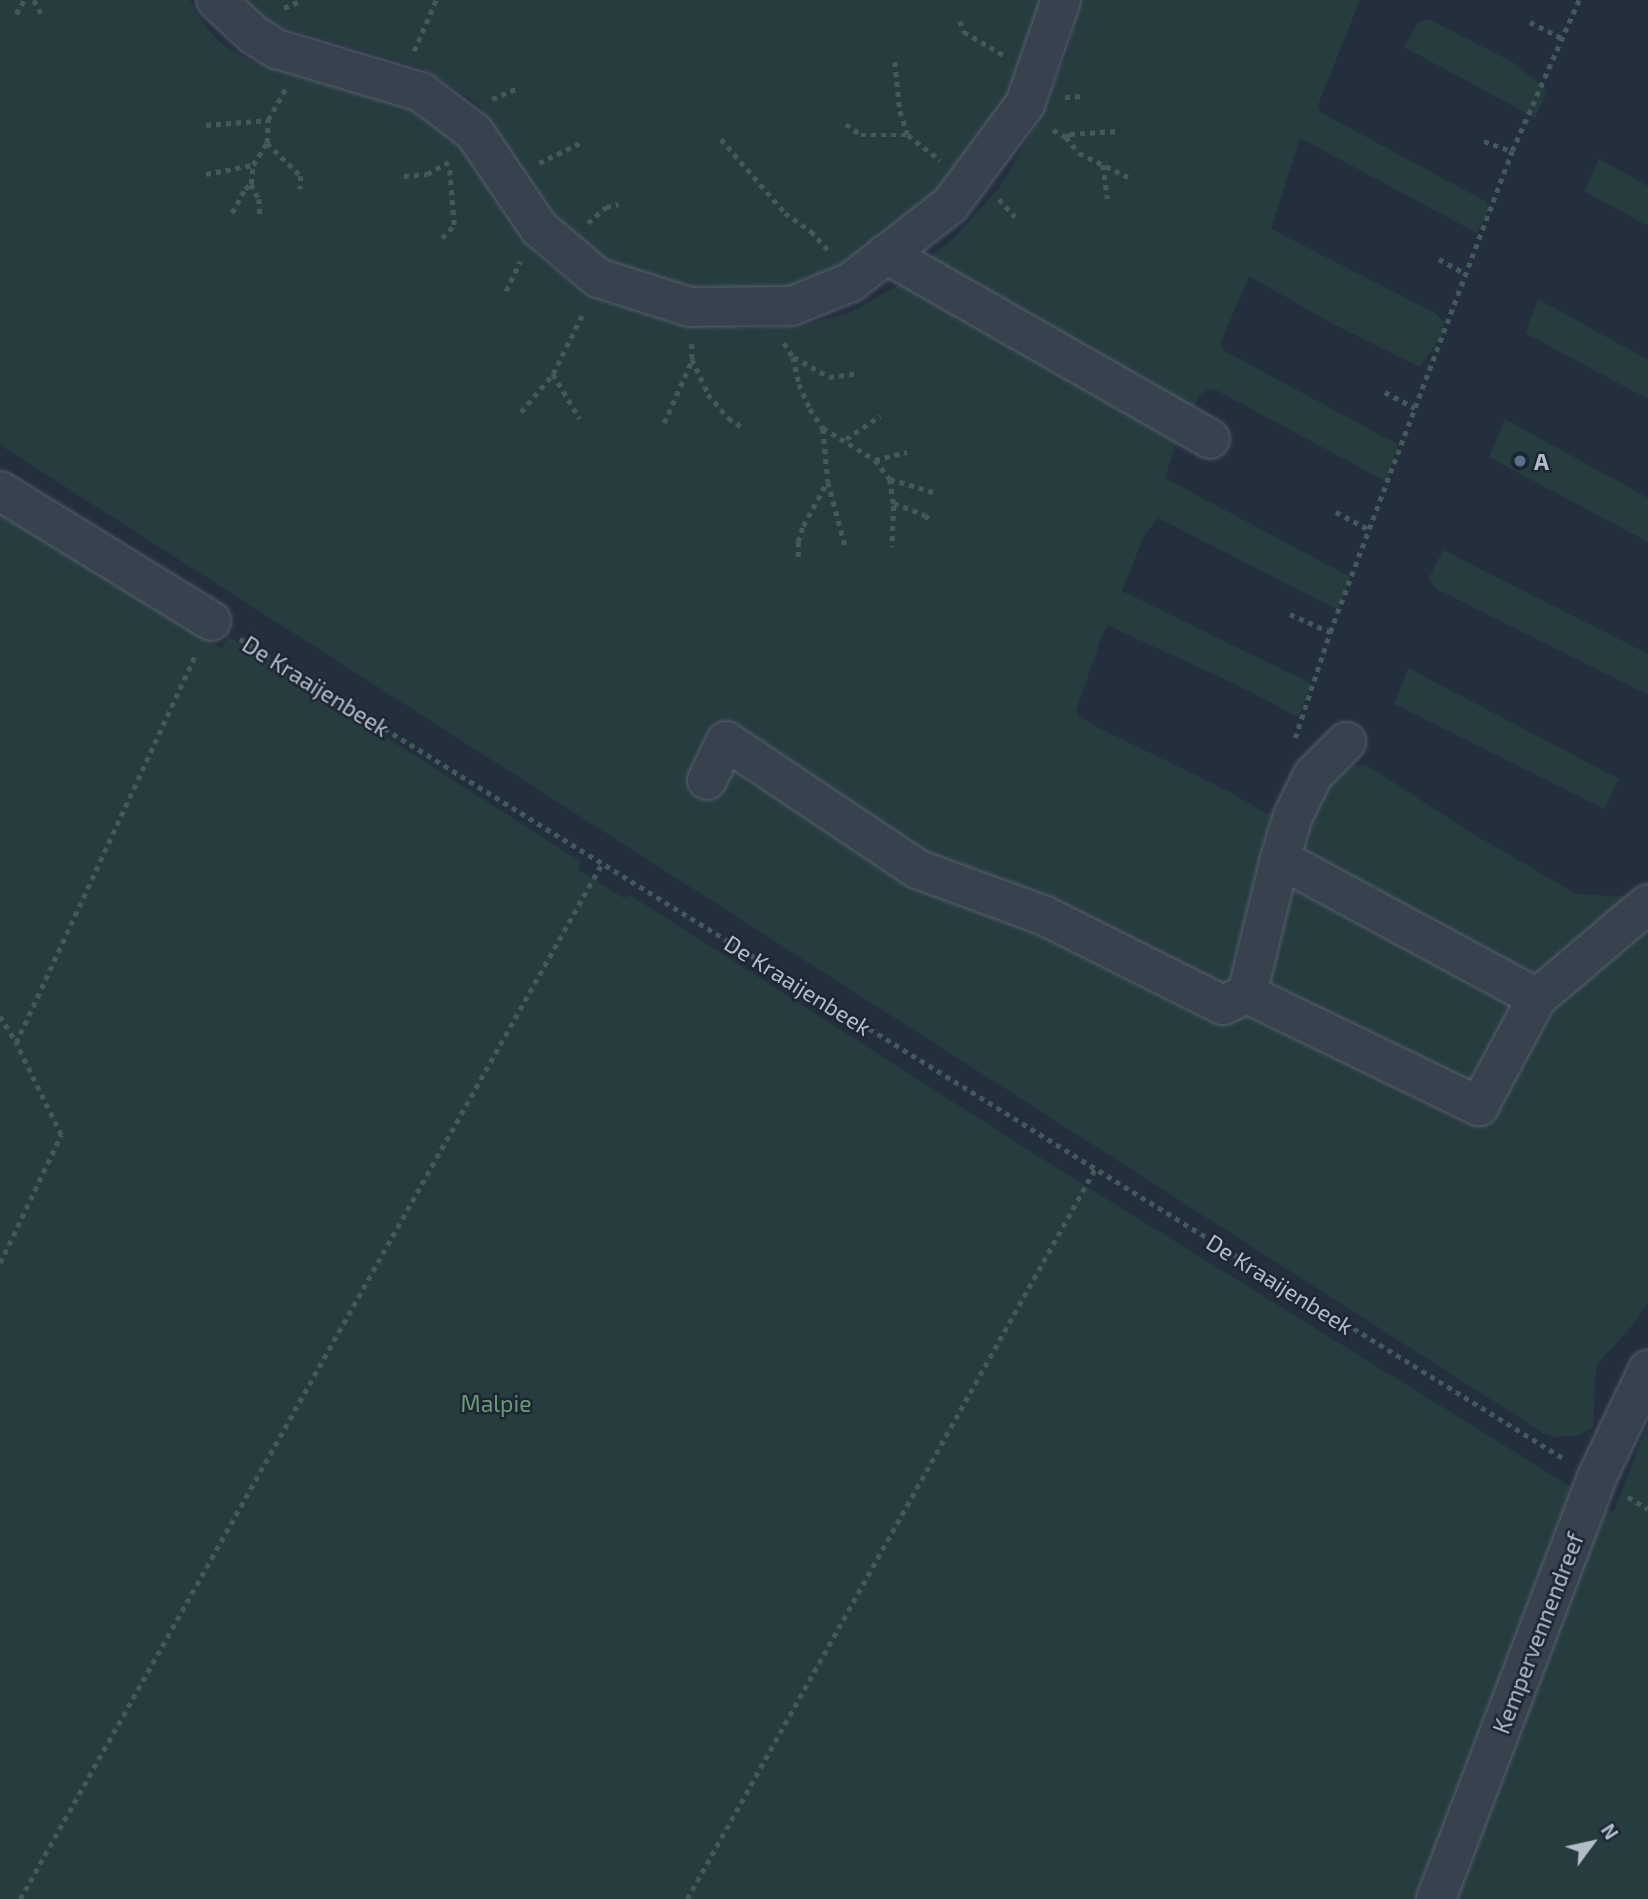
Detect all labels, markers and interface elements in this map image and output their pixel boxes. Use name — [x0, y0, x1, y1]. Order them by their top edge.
place label: A — [1534, 447, 1549, 475]
marker: A — [1512, 453, 1528, 469]
street label: De Kraaijenbeek — [238, 630, 394, 742]
street label: De Kraaijenbeek — [720, 929, 876, 1041]
street label: De Kraaijenbeek — [1202, 1228, 1358, 1340]
park label: Malpie — [460, 1389, 532, 1417]
street label: Kempervennendreef — [1487, 1529, 1589, 1737]
north arrow — [1557, 1808, 1627, 1878]
text: N — [1597, 1819, 1623, 1843]

